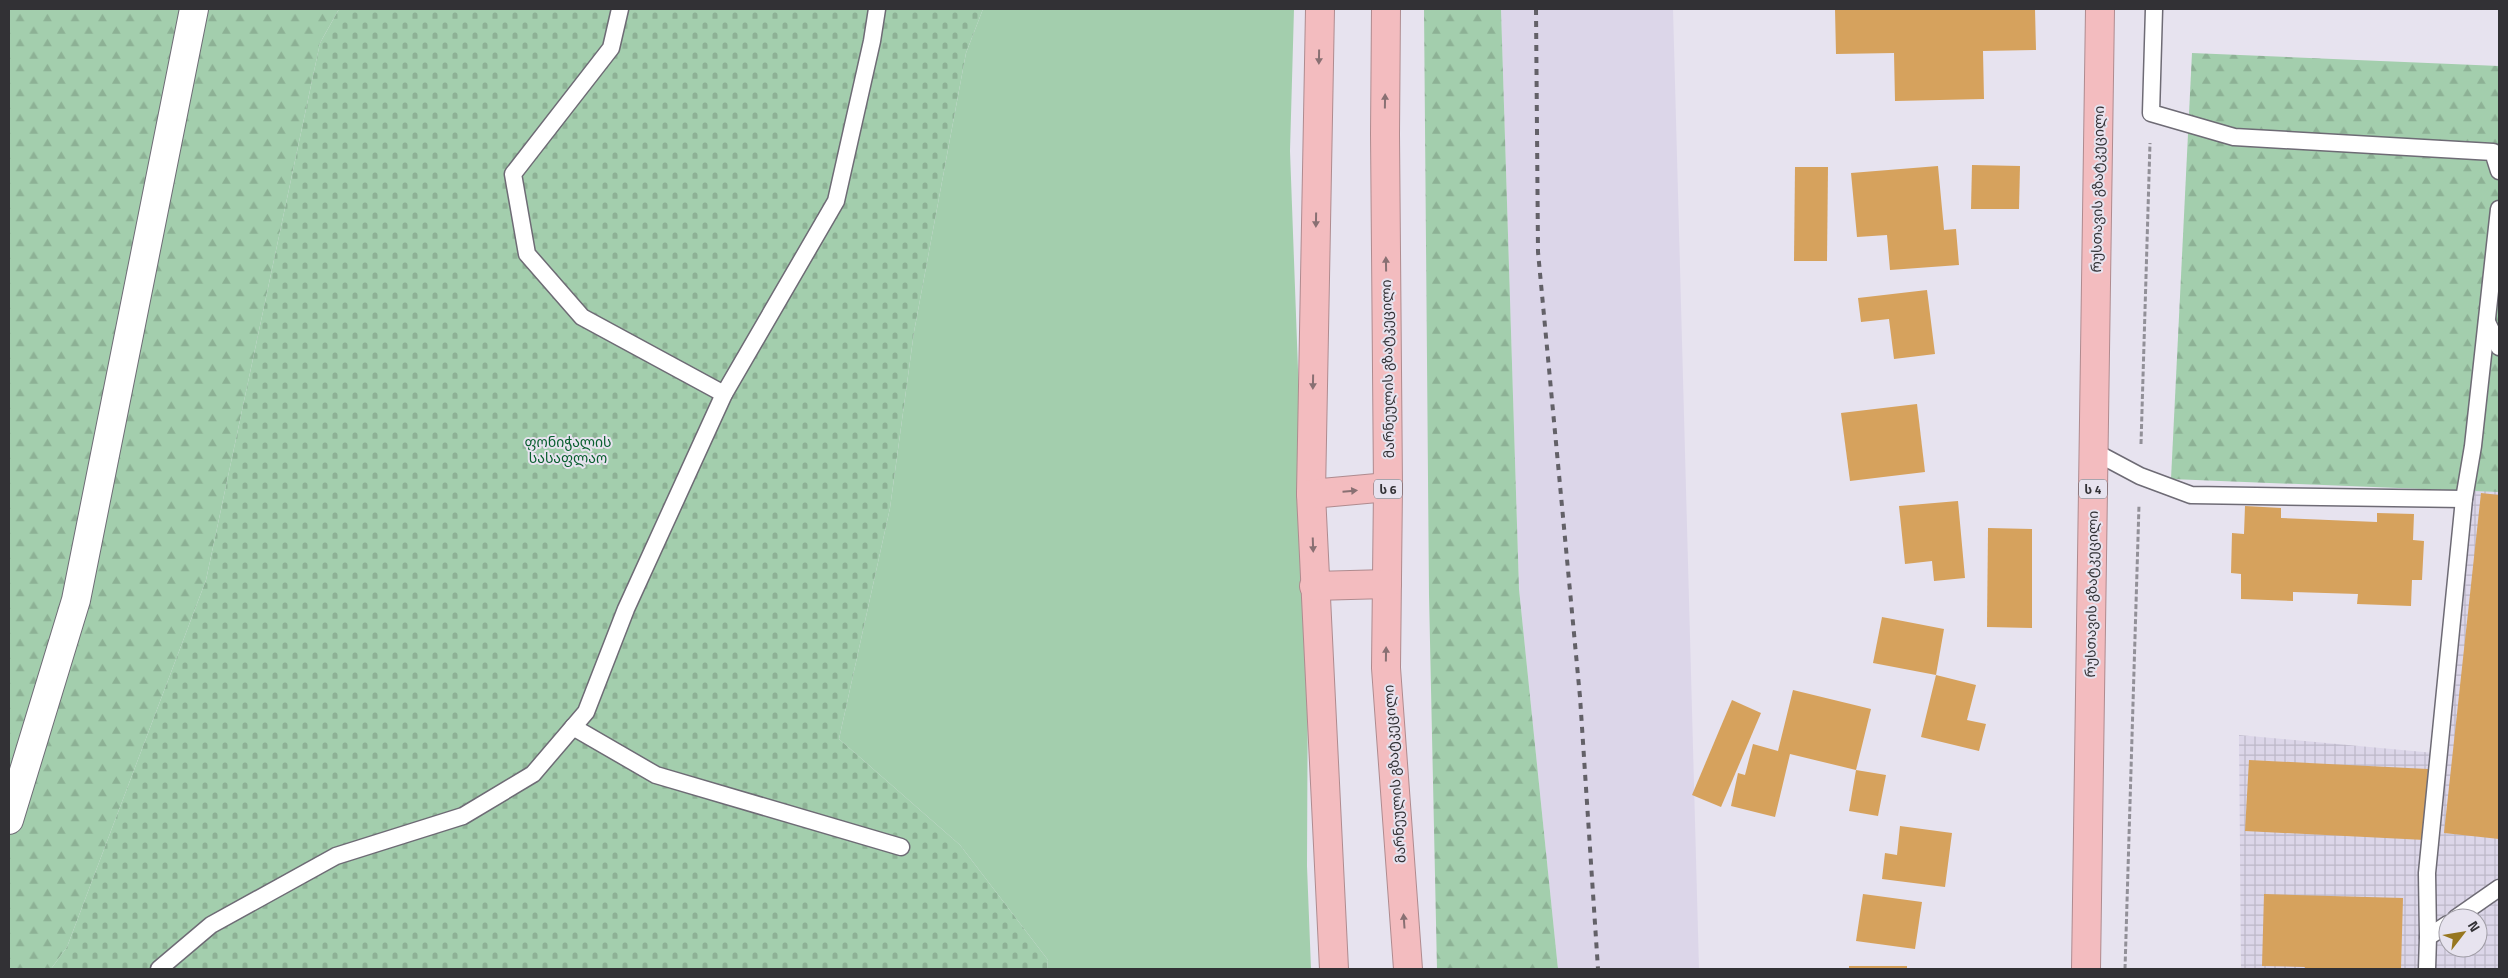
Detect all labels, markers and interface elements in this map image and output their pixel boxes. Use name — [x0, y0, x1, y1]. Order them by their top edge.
one-way arrow — [1315, 50, 1323, 66]
one-way arrow — [1381, 93, 1389, 109]
street label: რუსთავის გზატკეცილი — [2085, 105, 2109, 273]
one-way arrow — [1312, 212, 1320, 228]
one-way arrow — [1382, 256, 1390, 272]
street label: მარნეულის გზატკეცილი — [1375, 279, 1399, 459]
one-way arrow — [1309, 375, 1317, 391]
park label: ფონიჭალის სასაფლაო — [524, 431, 612, 468]
road number: ს 6 — [1374, 479, 1402, 498]
road number: ს 4 — [2079, 479, 2107, 498]
one-way arrow — [1342, 486, 1358, 494]
street label: რუსთავის გზატკეცილი — [2079, 510, 2103, 678]
one-way arrow — [1309, 537, 1317, 553]
one-way arrow — [1382, 646, 1390, 662]
street label: მარნეულის გზატკეცილი — [1377, 684, 1411, 864]
north arrow — [2438, 908, 2488, 958]
one-way arrow — [1400, 912, 1408, 928]
text: N — [2463, 916, 2486, 936]

